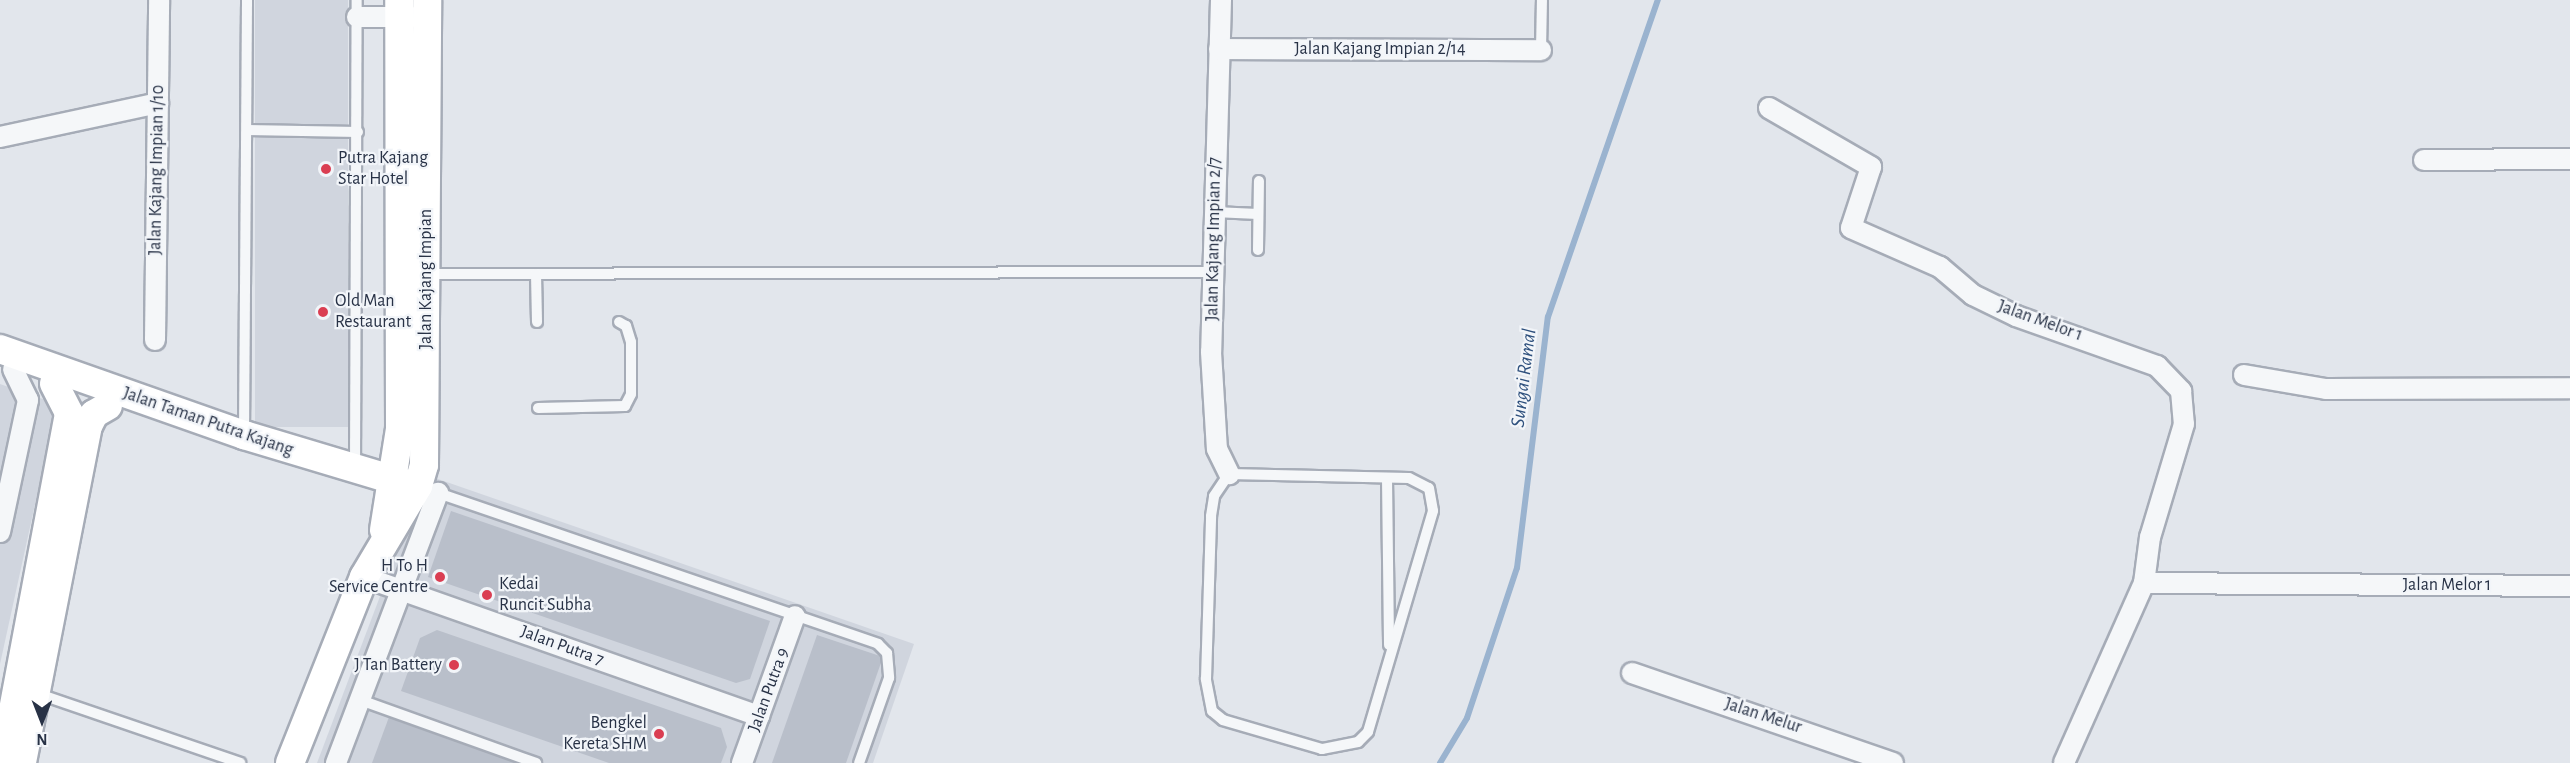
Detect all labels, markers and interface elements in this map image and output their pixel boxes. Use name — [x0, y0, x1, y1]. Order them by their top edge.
street label: Jalan Kajang Impian 2/14 — [1294, 38, 1466, 60]
street label: Jalan Kajang Impian 1/10 — [145, 85, 169, 255]
place label: Putra Kajang Star Hotel — [338, 148, 428, 190]
street label: Jalan Kajang Impian 2/7 — [1202, 157, 1226, 321]
marker: Putra Kajang Star Hotel — [319, 162, 333, 176]
street label: Jalan Kajang Impian — [415, 209, 437, 349]
place label: Old Man Restaurant — [335, 291, 411, 334]
street label: Jalan Melor 1 — [1995, 296, 2085, 346]
marker: Old Man Restaurant — [316, 305, 330, 319]
water label: Sungai Ramal — [1506, 327, 1542, 429]
street label: Jalan Taman Putra Kajang — [120, 383, 296, 461]
place label: H To H Service Centre — [329, 556, 428, 598]
marker: H To H Service Centre — [433, 570, 447, 584]
place label: Kedai Runcit Subha — [499, 574, 592, 616]
street label: Jalan Melor 1 — [2403, 574, 2491, 596]
marker: Kedai Runcit Subha — [480, 588, 494, 602]
street label: Jalan Putra 7 — [518, 621, 606, 671]
street label: Jalan Putra 9 — [744, 645, 794, 735]
place label: J Tan Battery — [354, 654, 442, 676]
marker: J Tan Battery — [447, 658, 461, 672]
north arrow — [12, 691, 72, 751]
street label: Jalan Melur — [1722, 693, 1804, 739]
place label: Bengkel Kereta SHM — [563, 713, 647, 756]
marker: Bengkel Kereta SHM — [652, 727, 666, 741]
text: N — [36, 731, 48, 747]

